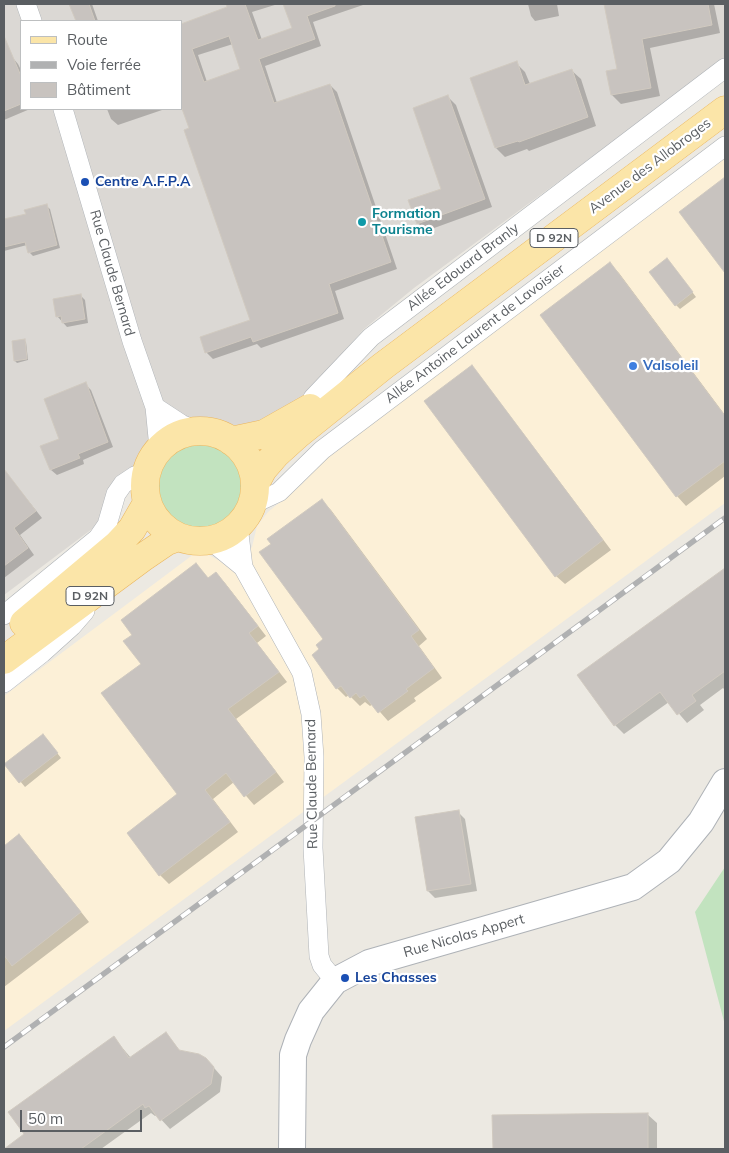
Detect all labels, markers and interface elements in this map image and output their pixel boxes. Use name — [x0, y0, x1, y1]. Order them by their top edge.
legend — [20, 20, 182, 110]
text: Route — [67, 30, 108, 49]
text: Voie ferrée — [67, 55, 141, 74]
text: Bâtiment — [67, 80, 130, 99]
street label: Avenue des Allobroges — [586, 115, 714, 217]
place label: Centre A.F.P.A — [95, 174, 191, 190]
marker: Centre A.F.P.A — [79, 176, 91, 188]
place label: Formation Tourisme — [372, 206, 441, 238]
street label: Rue Claude Bernard — [86, 208, 138, 338]
marker: Formation Tourisme — [356, 216, 368, 228]
street label: Allée Edouard Branly — [404, 219, 522, 315]
road number: D 92N — [530, 228, 578, 248]
street label: Allée Antoine Laurent de Lavoisier — [382, 261, 568, 407]
place label: Valsoleil — [643, 358, 699, 374]
marker: Valsoleil — [627, 360, 639, 372]
road number: D 92N — [66, 586, 114, 606]
street label: Rue Claude Bernard — [302, 719, 322, 849]
street label: Rue Nicolas Appert — [402, 911, 526, 961]
place label: Les Chasses — [355, 970, 437, 986]
marker: Les Chasses — [339, 972, 351, 984]
scale bar — [22, 1100, 145, 1132]
text: 50 m — [28, 1109, 63, 1128]

